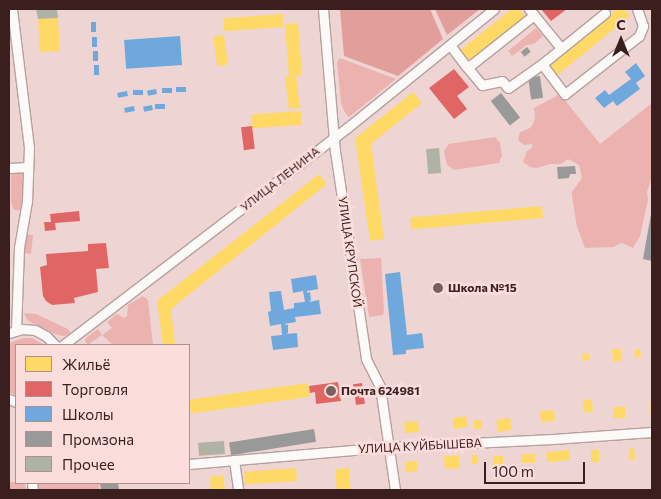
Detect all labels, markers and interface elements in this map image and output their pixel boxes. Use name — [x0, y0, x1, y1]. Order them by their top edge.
north arrow — [596, 15, 646, 65]
text: С — [616, 16, 626, 33]
street label: УЛИЦА ЛЕНИНА — [238, 144, 322, 214]
street label: УЛИЦА КРУПСКОЙ — [335, 196, 365, 308]
place label: Школа №15 — [448, 281, 517, 295]
marker: Школа №15 — [432, 282, 444, 294]
legend — [15, 344, 190, 484]
text: Жильё — [62, 355, 110, 373]
text: Торговля — [62, 380, 128, 398]
place label: Почта 624981 — [341, 384, 420, 398]
marker: Почта 624981 — [325, 385, 337, 397]
text: Школы — [62, 405, 114, 423]
text: Промзона — [62, 430, 134, 448]
street label: УЛИЦА КУЙБЫШЕВА — [358, 436, 482, 456]
scale bar — [486, 452, 587, 484]
text: Прочее — [62, 455, 115, 473]
text: 100 m — [492, 462, 534, 480]

